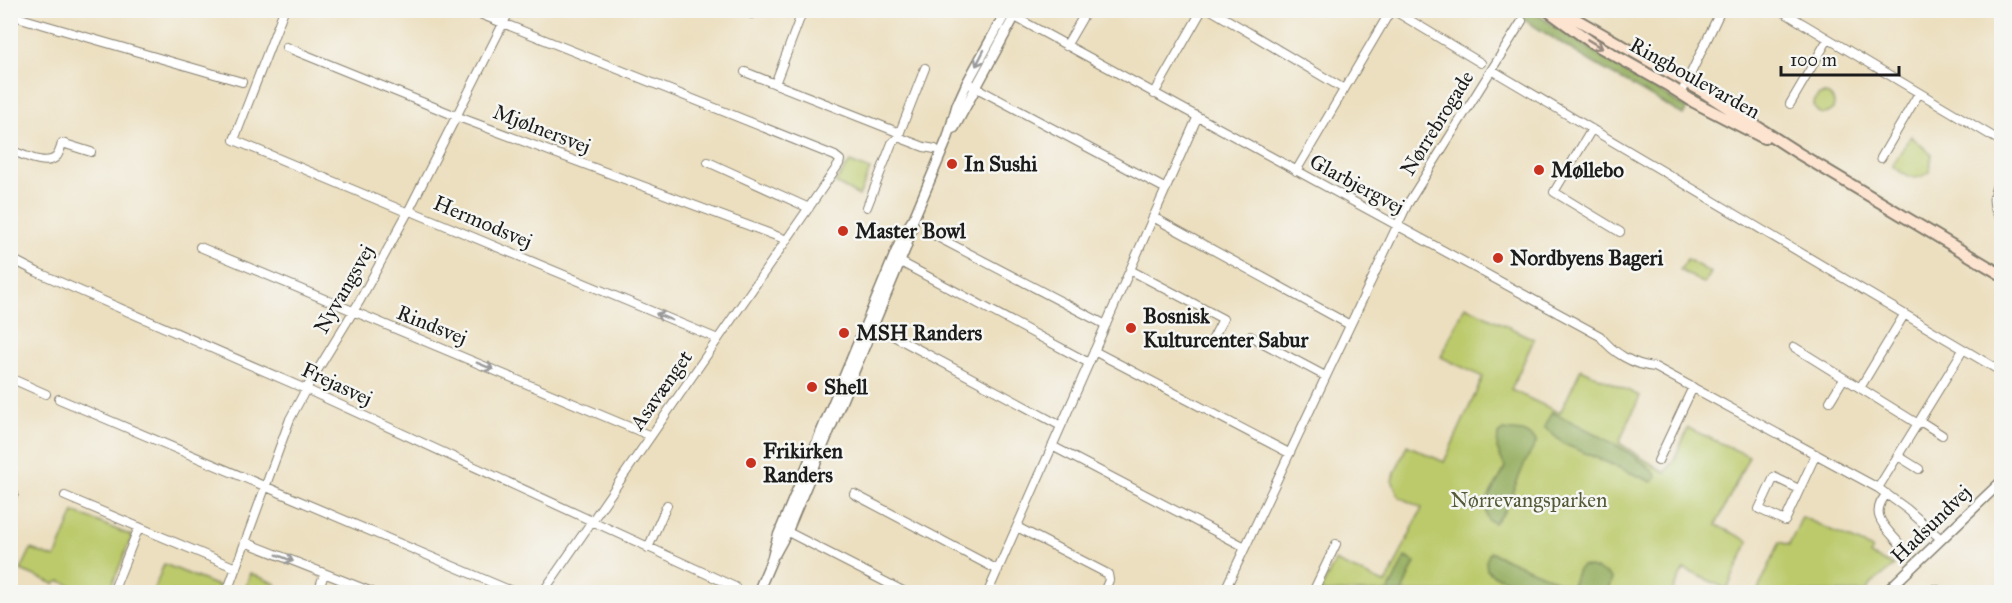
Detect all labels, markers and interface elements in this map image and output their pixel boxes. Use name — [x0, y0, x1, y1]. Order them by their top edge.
street label: Ringboulevarden — [1625, 31, 1765, 125]
one-way arrow — [1586, 38, 1603, 50]
scale bar — [1781, 39, 1900, 77]
one-way arrow — [974, 49, 986, 66]
text: 100 m — [1790, 49, 1837, 71]
street label: Nørrebrogade — [1394, 65, 1480, 180]
street label: Mjølnersvej — [490, 99, 594, 159]
street label: Glarbjergvej — [1305, 148, 1409, 220]
place label: In Sushi — [964, 151, 1037, 177]
marker: In Sushi — [945, 157, 959, 171]
place label: Møllebo — [1551, 157, 1624, 183]
marker: Møllebo — [1532, 163, 1546, 177]
street label: Hermodsvej — [430, 190, 536, 254]
place label: Master Bowl — [855, 218, 967, 244]
marker: Master Bowl — [836, 224, 850, 238]
street label: Nyvangsvej — [308, 240, 380, 338]
place label: Nordbyens Bageri — [1510, 245, 1663, 271]
marker: Nordbyens Bageri — [1491, 251, 1505, 265]
street label: Rindsvej — [393, 299, 471, 351]
place label: Bosnisk Kulturcenter Sabur — [1143, 303, 1309, 353]
one-way arrow — [655, 311, 674, 322]
place label: MSH Randers — [856, 320, 983, 346]
marker: Bosnisk Kulturcenter Sabur — [1124, 321, 1138, 335]
marker: MSH Randers — [837, 326, 851, 340]
street label: Asavænget — [624, 345, 698, 436]
street label: Frejasvej — [297, 356, 377, 412]
one-way arrow — [476, 361, 494, 372]
place label: Shell — [824, 374, 869, 400]
marker: Shell — [805, 380, 819, 394]
place label: Frikirken Randers — [763, 438, 843, 488]
marker: Frikirken Randers — [744, 456, 758, 470]
street label: Hadsundvej — [1885, 479, 1977, 569]
park label: Nørrevangsparken — [1451, 487, 1607, 513]
one-way arrow — [275, 553, 293, 564]

